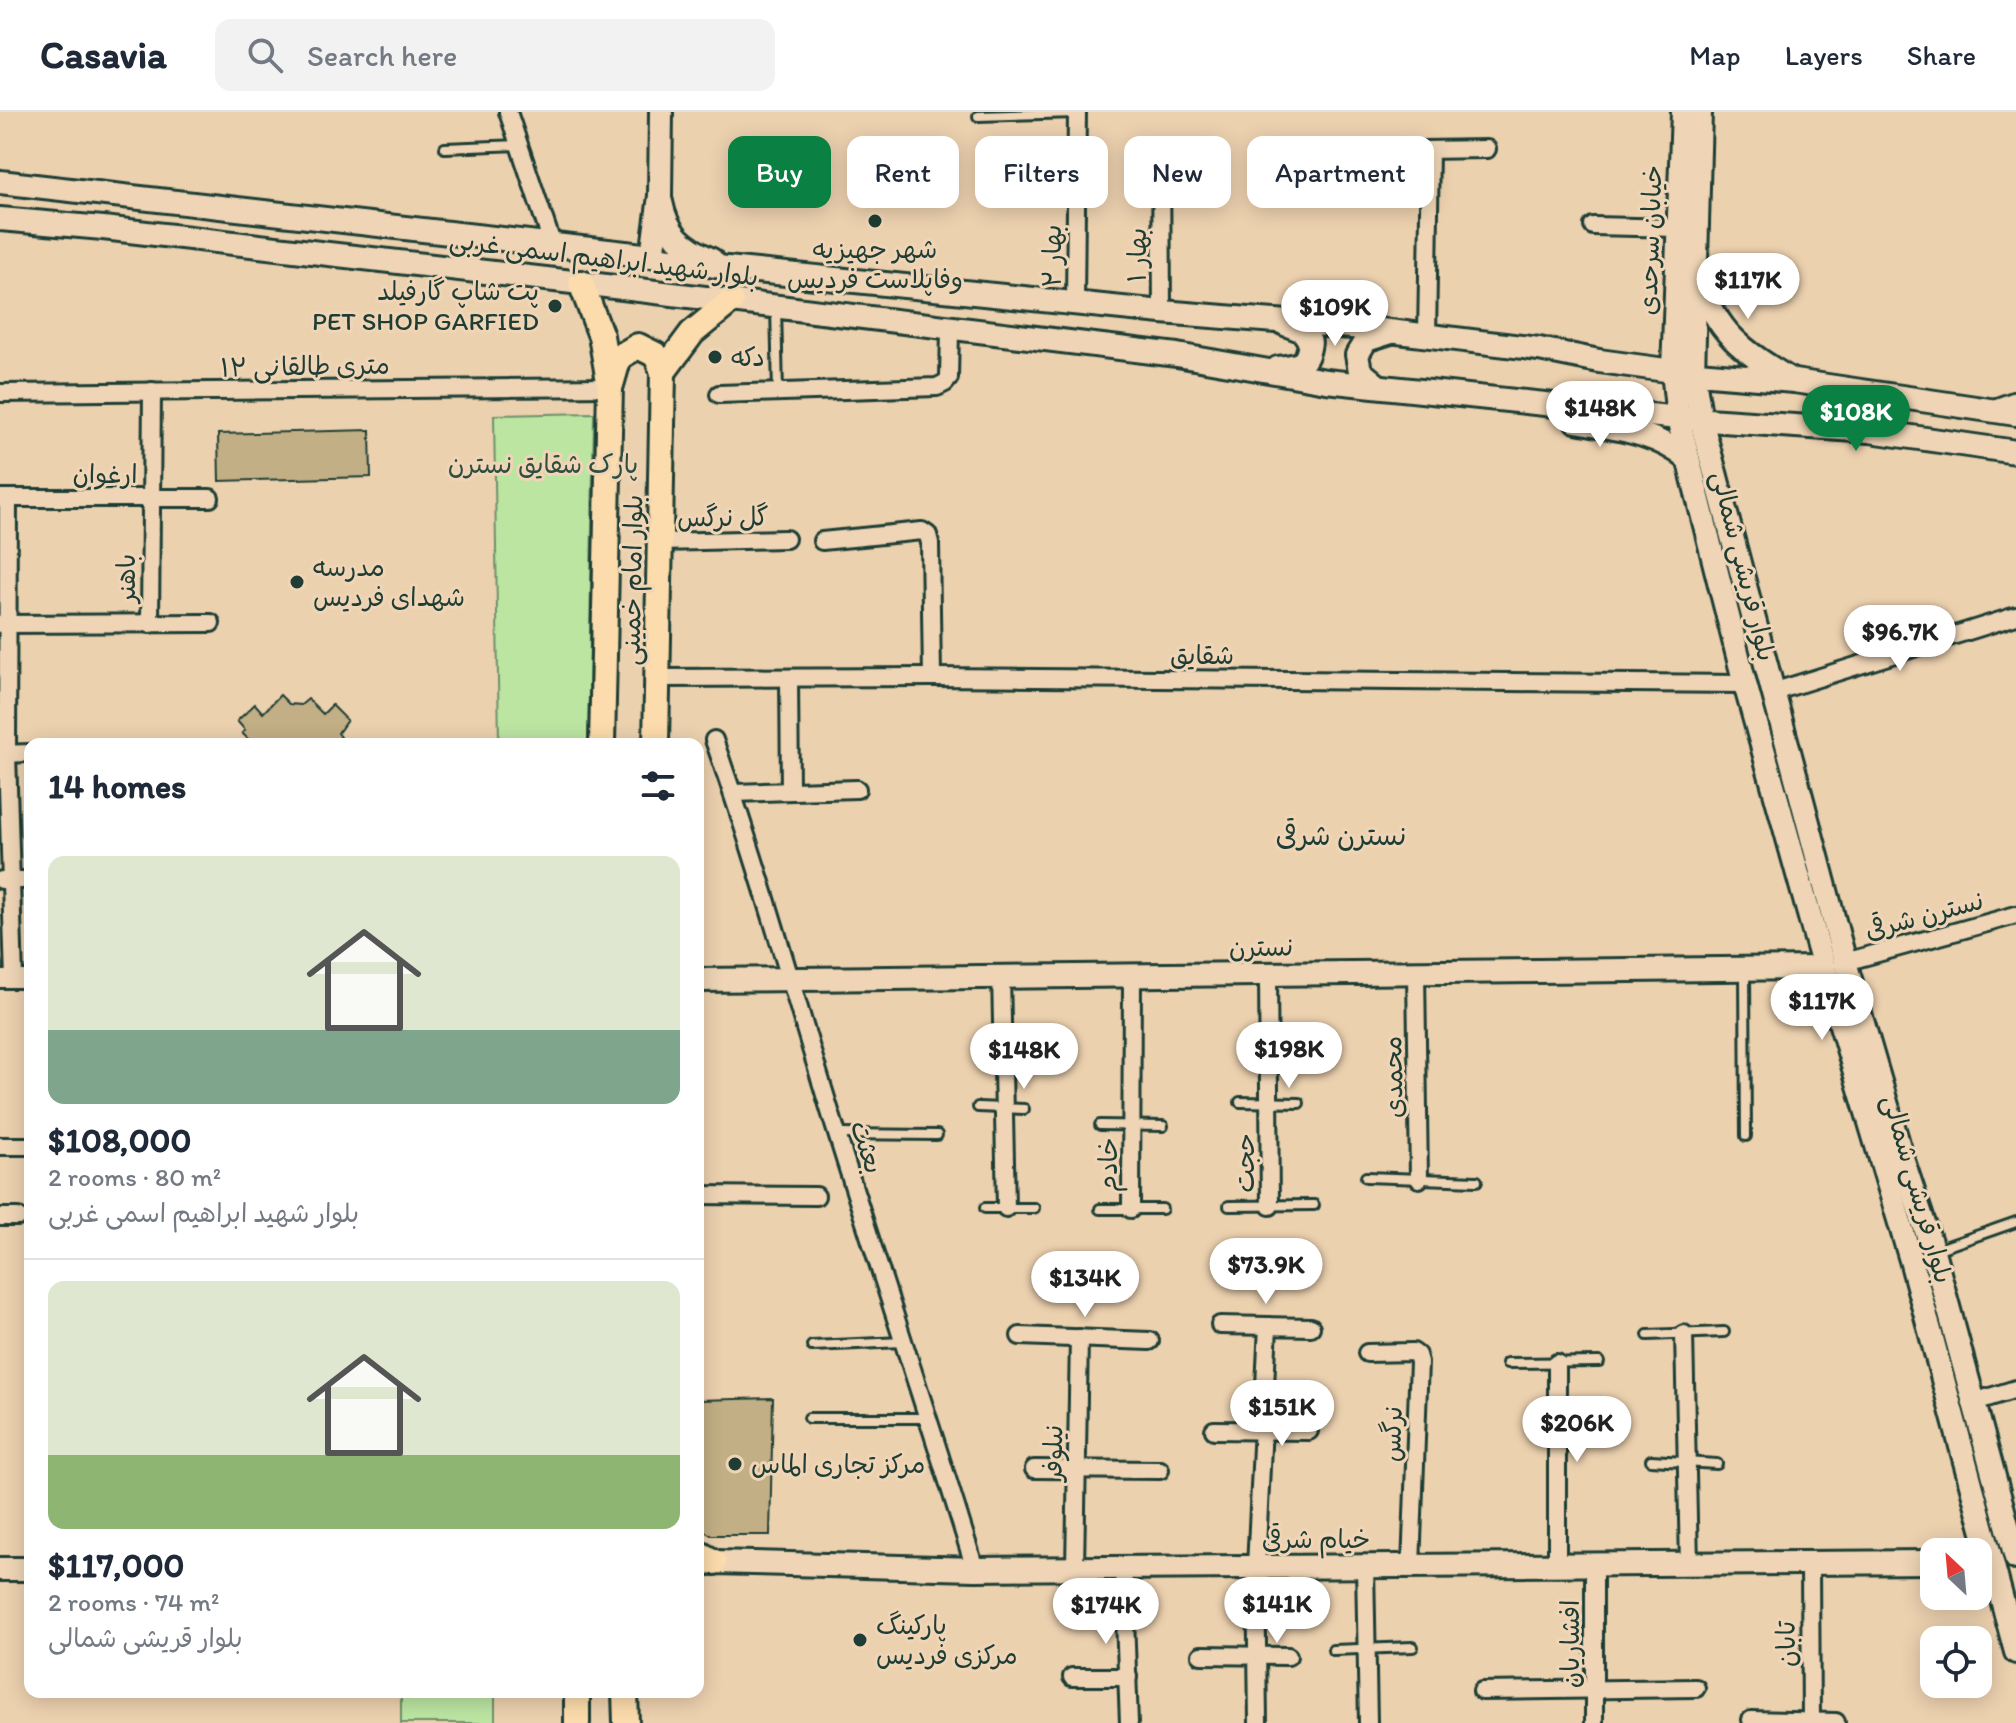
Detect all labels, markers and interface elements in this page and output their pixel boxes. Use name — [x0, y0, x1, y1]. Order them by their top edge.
search box — [215, 19, 775, 91]
text: Casavia — [40, 32, 167, 78]
icon: search — [243, 33, 287, 77]
text: Search here — [307, 37, 457, 74]
text: Map — [1689, 38, 1741, 72]
text: Layers — [1785, 38, 1863, 72]
text: Share — [1907, 38, 1976, 72]
chip: Buy — [728, 136, 831, 208]
chip: Rent — [847, 136, 959, 208]
chip: Filters — [975, 136, 1108, 208]
chip: New — [1124, 136, 1231, 208]
chip: Apartment — [1247, 136, 1434, 208]
street label: خیابان سرحدی — [1631, 164, 1669, 316]
marker: شهر جهیزیه وفاپلاست فردیس — [866, 212, 884, 230]
street label: بلوار شهید ابراهیم اسمی غربی — [447, 223, 760, 297]
street label: بهار ۲ — [1036, 225, 1068, 287]
street label: بهار ۱ — [1121, 228, 1153, 282]
place label: شهر جهیزیه وفاپلاست فردیس — [787, 233, 963, 296]
pin: $117K — [1692, 253, 1804, 321]
text: $117K — [1715, 263, 1781, 295]
place label: پت شاپ گارفیلد PET SHOP GARFIED — [312, 275, 539, 337]
pin: $109K — [1279, 280, 1391, 348]
text: $109K — [1299, 290, 1371, 322]
marker: پت شاپ گارفیلد PET SHOP GARFIED — [546, 297, 564, 315]
place label: دکه — [731, 341, 765, 373]
marker: دکه — [706, 348, 724, 366]
street label: ۱۲ متری طالقانی — [220, 349, 390, 384]
pin: $148K — [1544, 381, 1656, 449]
pin: $108K — [1800, 385, 1912, 453]
text: $148K — [1564, 391, 1636, 423]
text: $108K — [1820, 395, 1892, 427]
park label: پارک شقایق نسترن — [448, 448, 638, 481]
street label: ارغوان — [72, 458, 138, 490]
street label: بلوار قریشی شمالی — [1704, 468, 1783, 665]
street label: بلوار امام خمینی — [615, 494, 653, 666]
street label: گل نرگس — [677, 500, 769, 534]
place label: مدرسه شهدای فردیس — [313, 551, 465, 613]
street label: باهنر — [110, 554, 142, 604]
marker: مدرسه شهدای فردیس — [288, 573, 306, 591]
pin: $96.7K — [1835, 605, 1965, 673]
text: $96.7K — [1862, 615, 1938, 647]
street label: شقایق — [1170, 639, 1234, 671]
icon: filters — [636, 764, 680, 808]
text: 14 homes — [48, 766, 186, 807]
district label: نسترن شرقی — [1276, 818, 1406, 852]
street label: نسترن شرقی — [1861, 884, 1987, 946]
icon: home — [292, 908, 436, 1052]
street label: نسترن — [1228, 930, 1294, 964]
pin: $117K — [1766, 974, 1878, 1042]
text: $117K — [1789, 984, 1855, 1016]
pin: $198K — [1233, 1022, 1345, 1090]
pin: $148K — [968, 1023, 1080, 1091]
text: $198K — [1254, 1032, 1324, 1064]
text: $148K — [988, 1033, 1060, 1065]
street label: محمدی — [1376, 1036, 1410, 1118]
street label: بلوار قریشی شمالی — [1875, 1091, 1960, 1287]
street label: بعثت — [843, 1116, 891, 1178]
text: $108,000 — [48, 1120, 191, 1161]
street label: حجت — [1229, 1133, 1261, 1193]
street label: خادم — [1092, 1138, 1128, 1192]
text: 2 rooms · 80 m² — [48, 1161, 221, 1193]
text: بلوار شهید ابراهیم اسمی غربی — [48, 1197, 359, 1229]
pin: $73.9K — [1201, 1238, 1331, 1306]
text: $73.9K — [1228, 1248, 1304, 1280]
pin: $134K — [1029, 1251, 1141, 1319]
text: $134K — [1049, 1261, 1121, 1293]
icon: home — [292, 1333, 436, 1477]
pin: $151K — [1226, 1380, 1338, 1448]
text: $151K — [1248, 1390, 1316, 1422]
pin: $206K — [1521, 1396, 1633, 1464]
street label: نرگس — [1375, 1405, 1409, 1463]
text: $206K — [1540, 1406, 1614, 1438]
street label: نیلوفر — [1036, 1425, 1070, 1483]
place label: مرکز تجاری الماس — [751, 1448, 925, 1480]
marker: مرکز تجاری الماس — [726, 1455, 744, 1473]
street label: خیام شرقی — [1262, 1523, 1370, 1559]
north arrow — [1920, 1538, 1992, 1610]
map controls — [1920, 1538, 1992, 1698]
text: $117,000 — [48, 1545, 185, 1586]
pin: $141K — [1221, 1577, 1333, 1645]
pin: $174K — [1050, 1578, 1162, 1646]
text: 2 rooms · 74 m² — [48, 1586, 219, 1618]
text: $141K — [1242, 1587, 1312, 1619]
text: $174K — [1071, 1588, 1141, 1620]
street label: افشاریان — [1554, 1600, 1586, 1688]
place label: پارکینگ مرکزی فردیس — [876, 1609, 1018, 1671]
street label: تابان — [1770, 1620, 1802, 1667]
text: بلوار قریشی شمالی — [48, 1622, 243, 1654]
button: locate — [1920, 1626, 1992, 1698]
marker: پارکینگ مرکزی فردیس — [851, 1631, 869, 1649]

